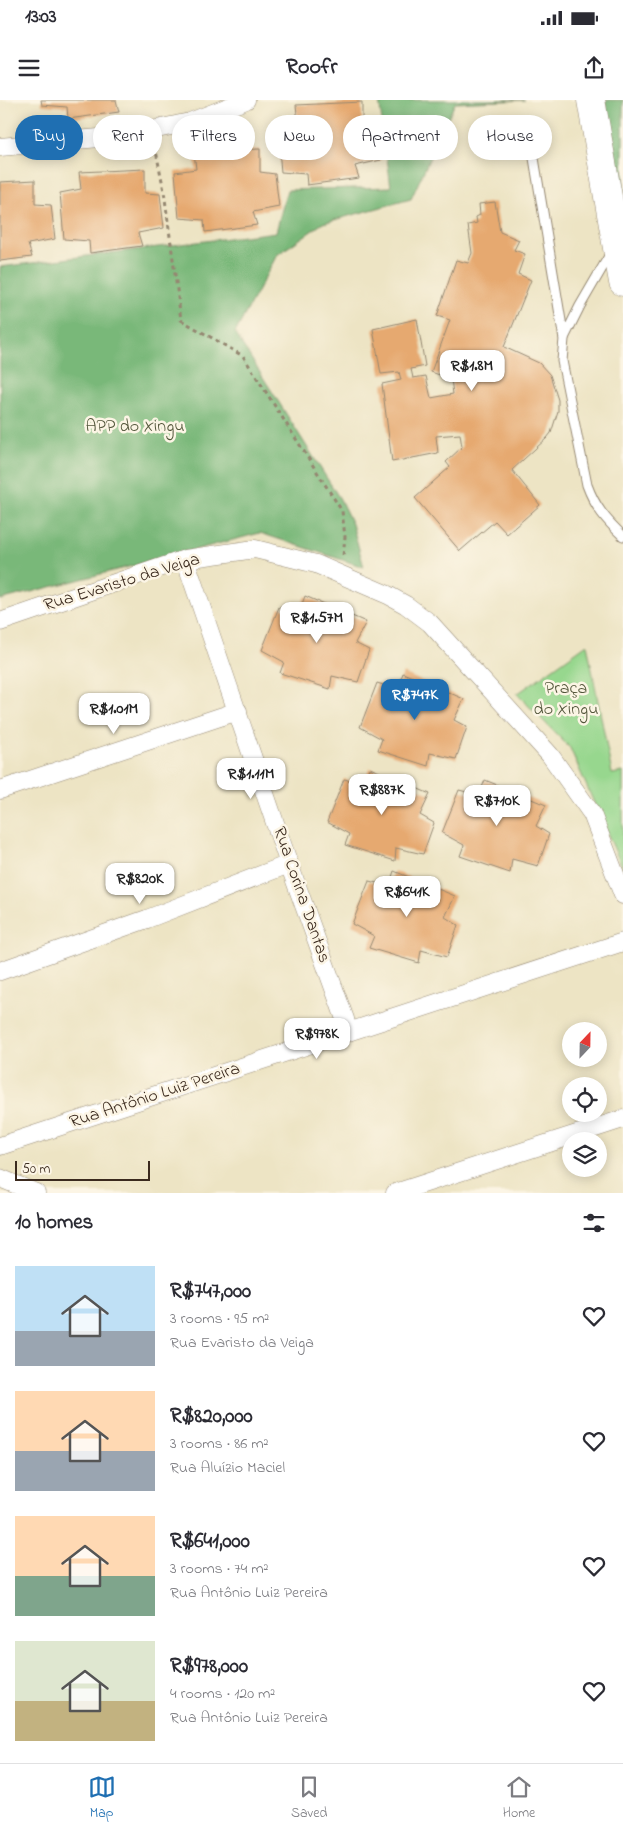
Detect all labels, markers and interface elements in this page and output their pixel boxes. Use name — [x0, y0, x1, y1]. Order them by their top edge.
text: 13:03 — [25, 4, 57, 31]
text: Roofr — [286, 52, 337, 84]
icon: menu — [15, 54, 43, 82]
icon: share — [580, 54, 608, 82]
chip: Buy — [15, 115, 83, 160]
chip: Rent — [93, 115, 162, 160]
chip: Filters — [172, 115, 255, 160]
chip: New — [265, 115, 333, 160]
chip: Apartment — [343, 115, 458, 160]
chip: House — [468, 115, 552, 160]
pin: R$1.8M — [431, 350, 513, 392]
text: R$1.8M — [451, 354, 493, 378]
park label: APP do Xingu — [85, 414, 185, 441]
street label: Rua Evaristo da Veiga — [41, 547, 203, 620]
pin: R$1.57M — [271, 602, 363, 644]
text: R$1.57M — [291, 606, 343, 630]
park label: Praça do Xingu — [534, 676, 598, 724]
pin: R$747K — [374, 678, 456, 721]
text: R$747K — [392, 683, 438, 707]
pin: R$1.01M — [68, 692, 160, 735]
text: R$1.01M — [90, 697, 138, 721]
pin: R$1.11M — [205, 758, 297, 800]
text: R$1.11M — [228, 762, 274, 786]
pin: R$887K — [341, 774, 423, 816]
text: R$887K — [360, 778, 404, 802]
pin: R$710K — [456, 784, 538, 827]
text: R$710K — [475, 789, 519, 813]
street label: Rua Corina Dantas — [266, 823, 336, 967]
pin: R$820K — [99, 862, 181, 905]
text: R$820K — [116, 867, 164, 891]
pin: R$641K — [366, 876, 448, 918]
text: R$641K — [384, 880, 430, 904]
pin: R$978K — [276, 1018, 358, 1060]
text: R$978K — [295, 1022, 339, 1046]
north arrow — [562, 1022, 608, 1068]
map controls — [562, 1022, 607, 1177]
street label: Rua Antônio Luiz Pereira — [67, 1056, 243, 1136]
button: locate — [562, 1077, 607, 1122]
button: layers — [562, 1132, 607, 1177]
scale bar — [15, 1158, 150, 1181]
text: 50 m — [22, 1159, 50, 1180]
text: 10 homes — [15, 1208, 93, 1238]
icon: filters — [580, 1209, 608, 1237]
text: R$747,000 — [170, 1277, 251, 1307]
icon: home — [55, 1286, 115, 1346]
icon: heart — [580, 1302, 608, 1330]
text: 3 rooms · 95 m² — [170, 1307, 269, 1331]
text: Rua Evaristo da Veiga — [170, 1331, 314, 1355]
text: R$820,000 — [170, 1402, 253, 1432]
icon: home — [55, 1411, 115, 1471]
icon: heart — [580, 1427, 608, 1455]
text: 3 rooms · 86 m² — [170, 1432, 268, 1456]
text: Rua Aluízio Maciel — [170, 1456, 285, 1480]
text: R$641,000 — [170, 1527, 250, 1557]
icon: home — [55, 1536, 115, 1596]
icon: heart — [580, 1552, 608, 1580]
text: 3 rooms · 74 m² — [170, 1557, 269, 1581]
text: Rua Antônio Luiz Pereira — [170, 1581, 328, 1605]
text: R$978,000 — [170, 1652, 248, 1682]
icon: home — [55, 1661, 115, 1721]
icon: heart — [580, 1677, 608, 1705]
text: 4 rooms · 120 m² — [170, 1682, 275, 1706]
text: Rua Antônio Luiz Pereira — [170, 1706, 328, 1730]
tab: Map — [88, 1773, 116, 1824]
tab: Saved — [291, 1773, 327, 1824]
tab: Home — [503, 1773, 535, 1824]

